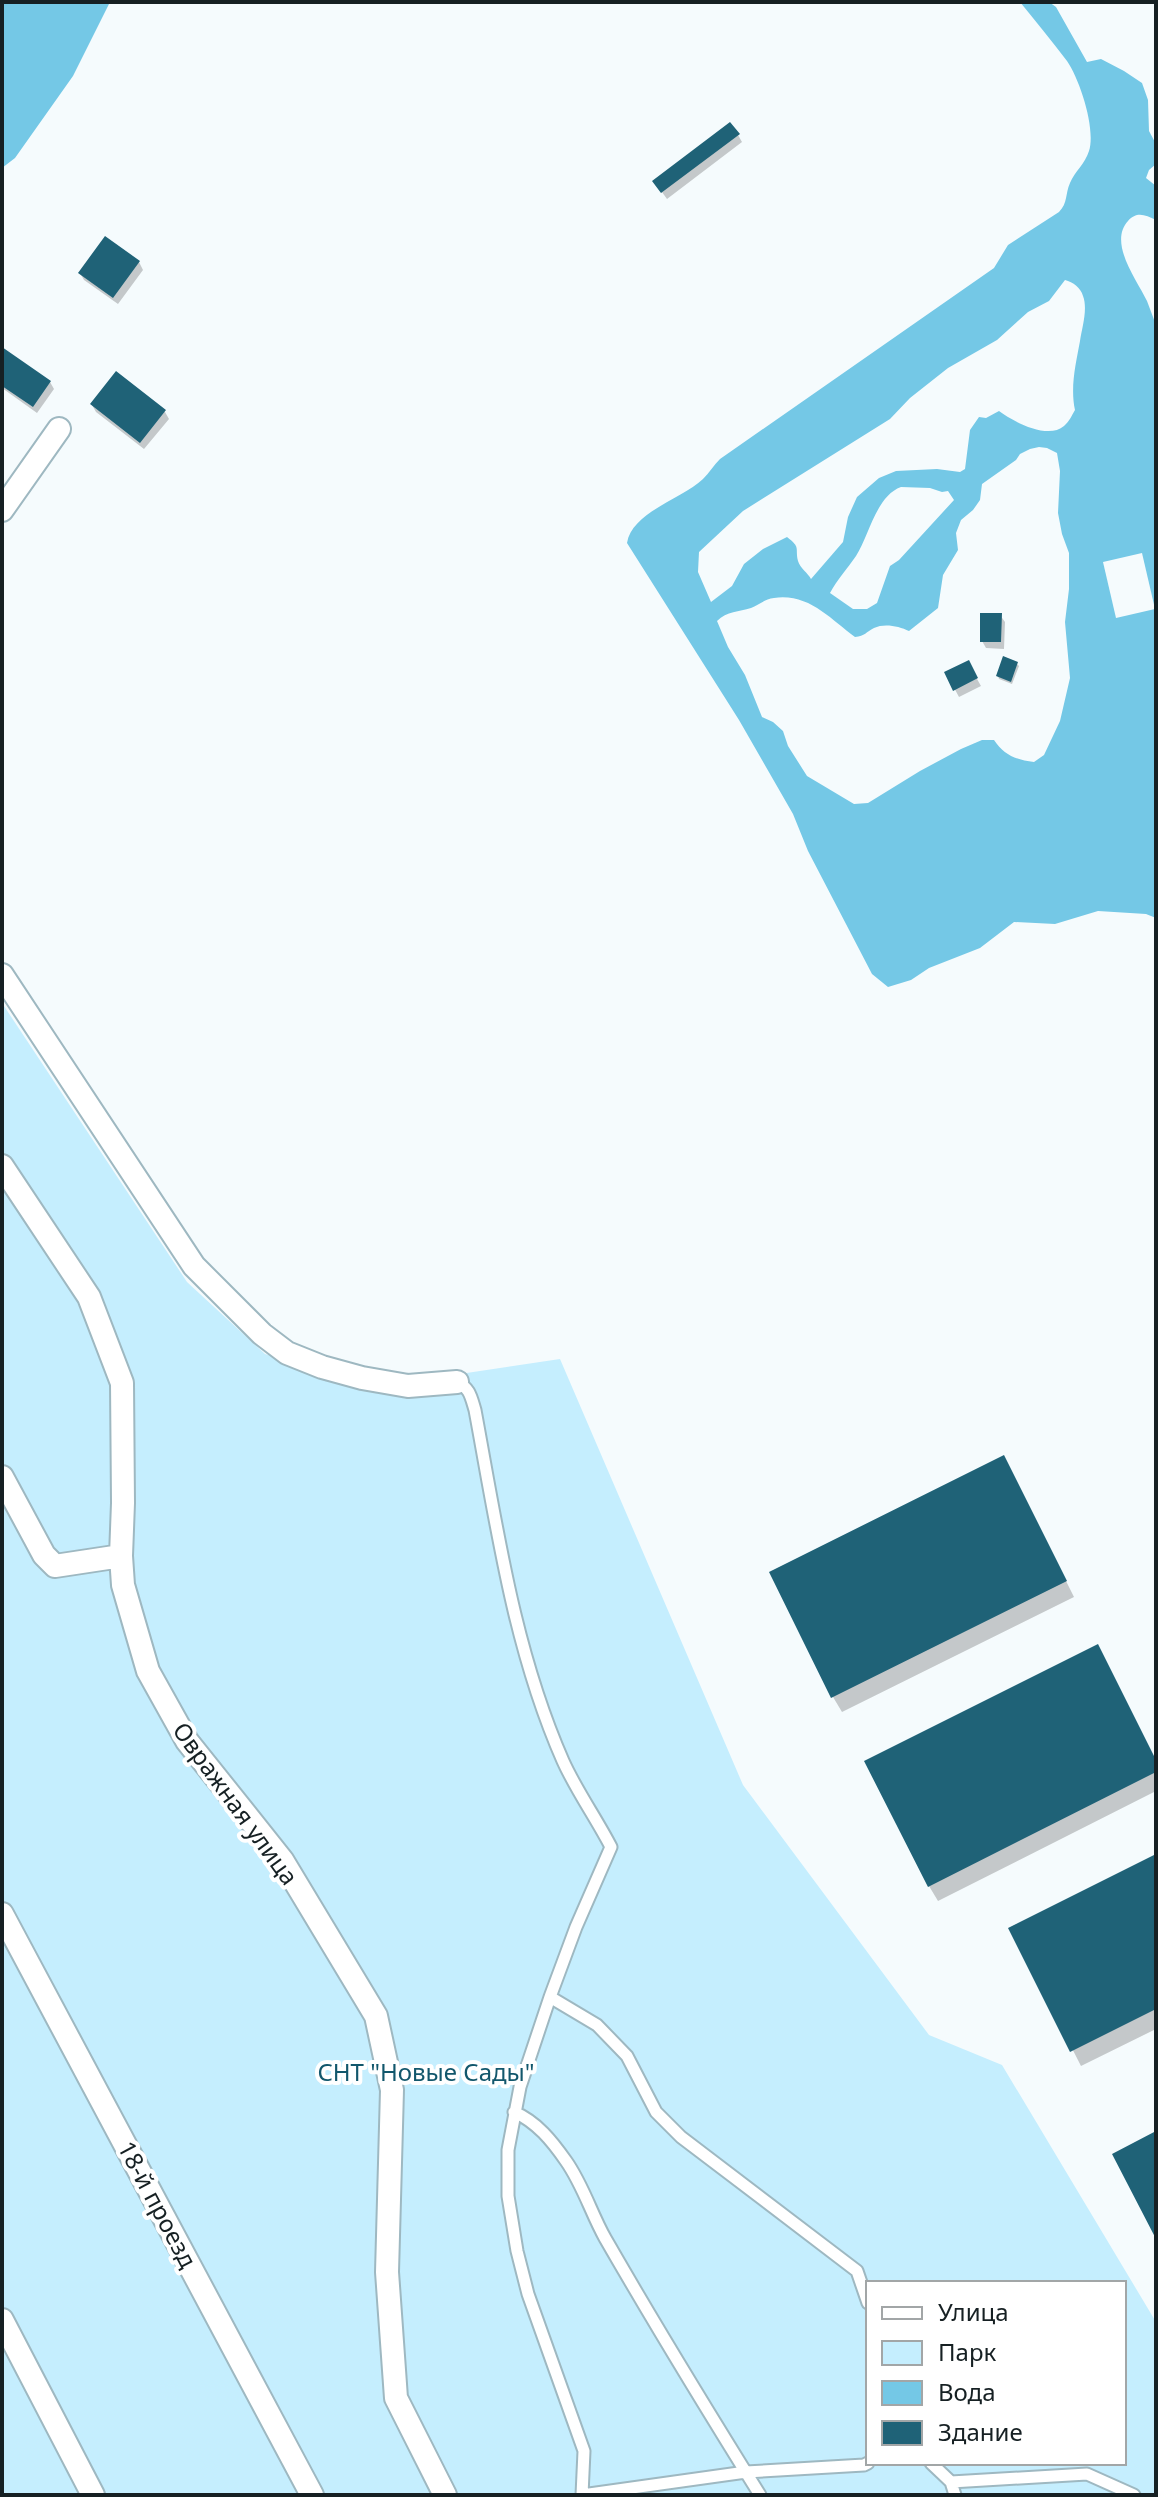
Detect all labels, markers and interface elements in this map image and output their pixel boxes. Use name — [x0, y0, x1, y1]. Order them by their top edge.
street label: Овражная улица — [166, 1715, 306, 1891]
park label: СНТ "Новые Сады" — [317, 2055, 535, 2088]
street label: 18-й проезд — [111, 2135, 205, 2274]
legend — [866, 2281, 1126, 2465]
text: Улица — [938, 2295, 1009, 2328]
text: Парк — [938, 2335, 997, 2368]
text: Вода — [938, 2375, 996, 2408]
text: Здание — [938, 2415, 1023, 2448]

